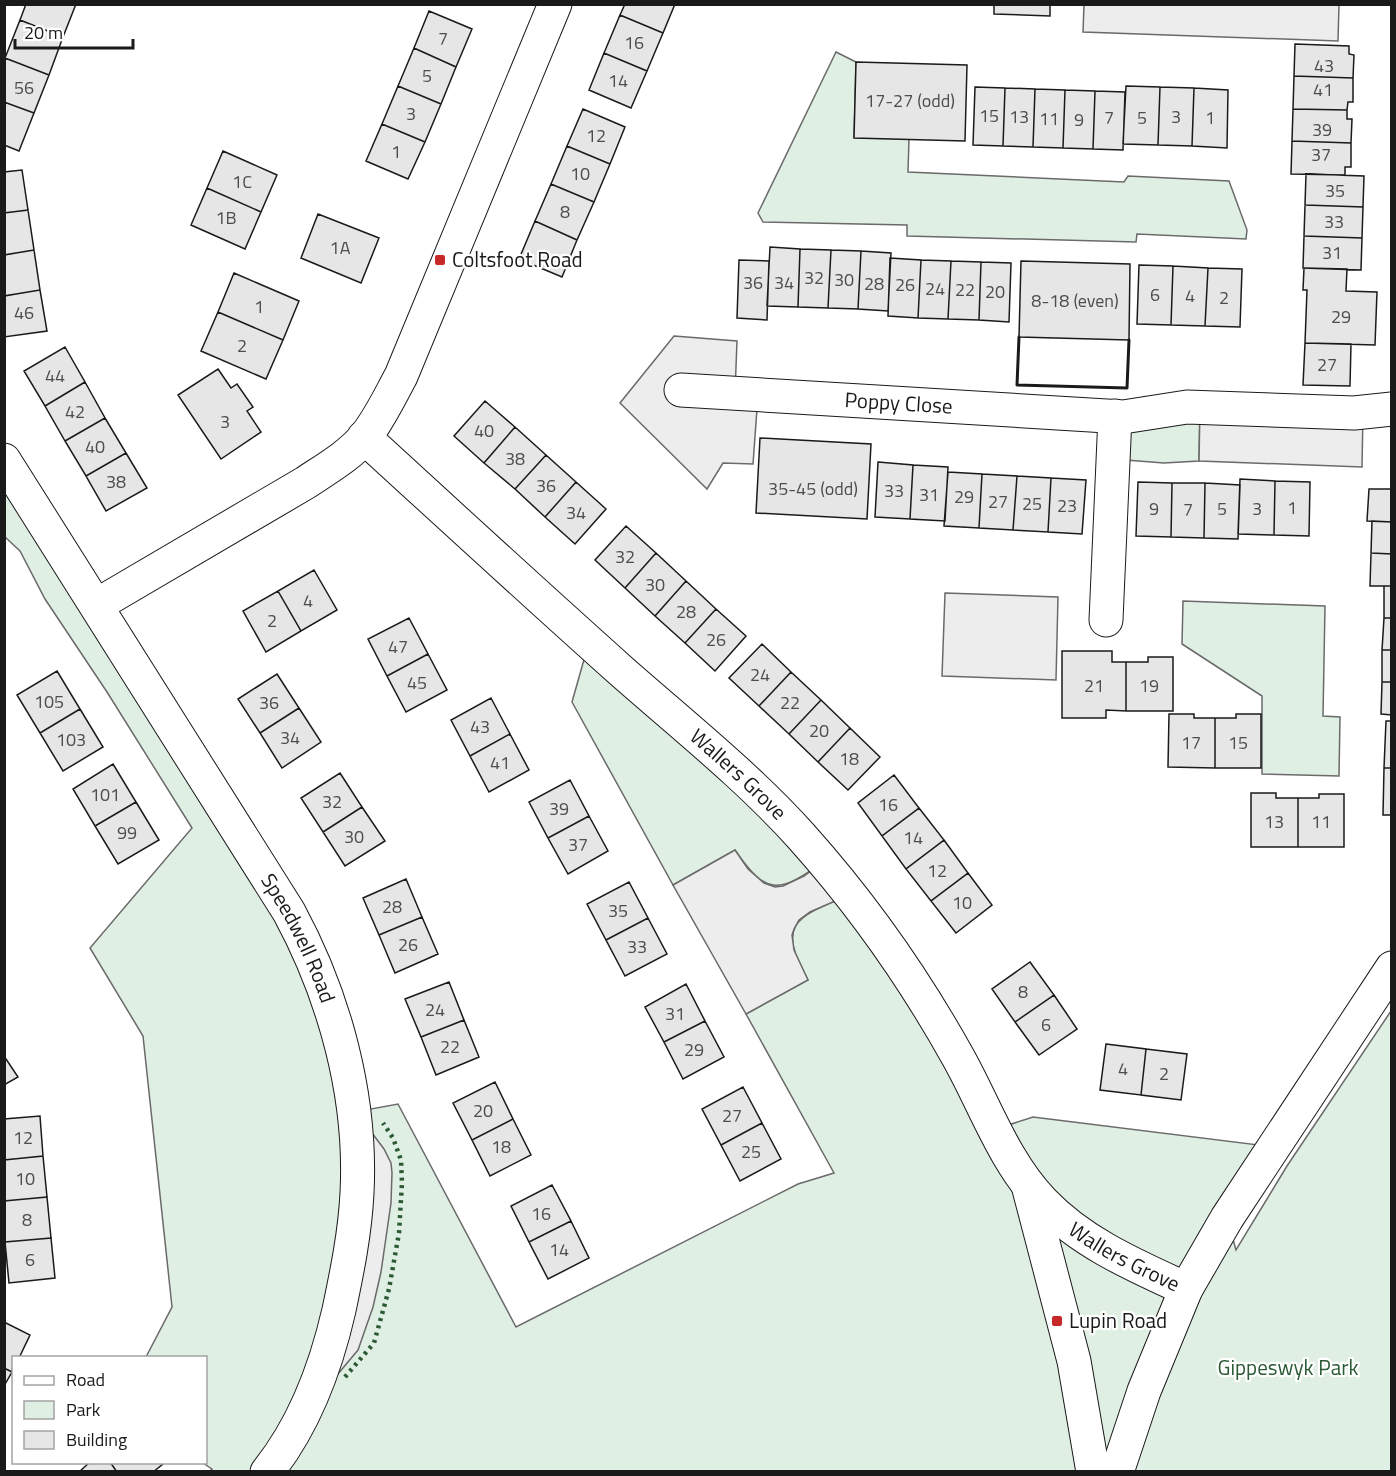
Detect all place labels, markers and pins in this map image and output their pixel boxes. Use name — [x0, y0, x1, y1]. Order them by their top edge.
place label: Coltsfoot Road — [452, 243, 583, 275]
marker: Coltsfoot Road — [433, 253, 447, 267]
place label: Lupin Road — [1069, 1304, 1167, 1336]
marker: Lupin Road — [1050, 1314, 1064, 1328]

